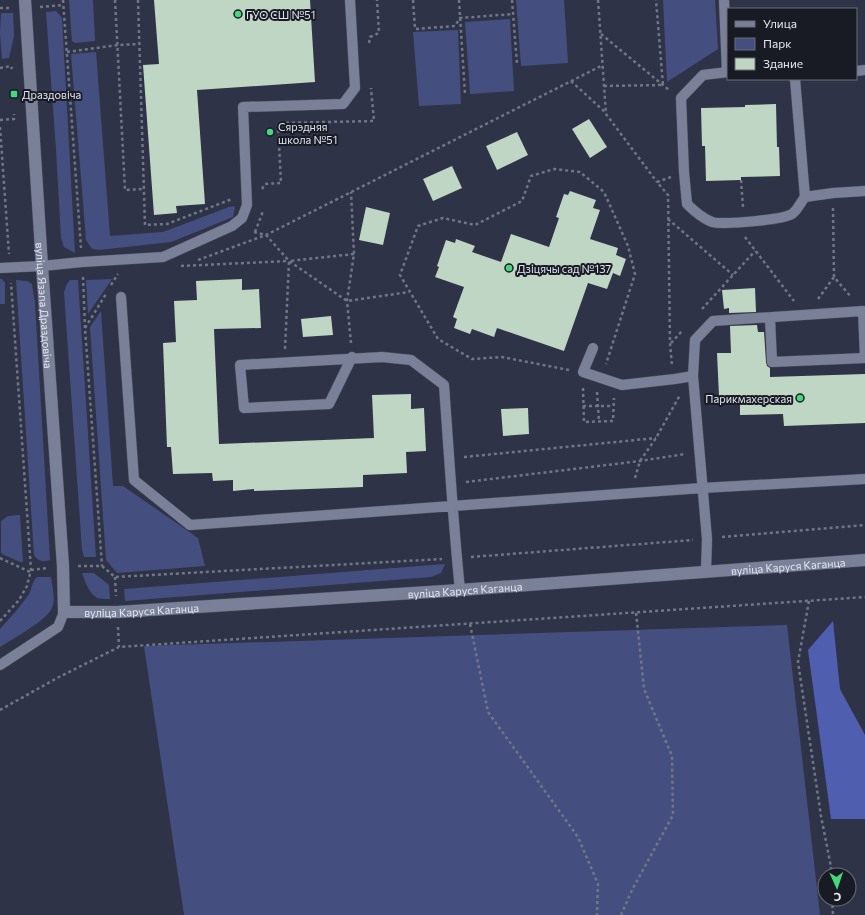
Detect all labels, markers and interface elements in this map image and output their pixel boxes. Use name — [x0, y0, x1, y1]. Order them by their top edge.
place label: ГУО СШ №51 — [246, 8, 315, 21]
legend — [727, 8, 857, 80]
marker: ГУО СШ №51 — [233, 9, 243, 19]
text: Улица — [763, 16, 797, 30]
text: Парк — [763, 36, 792, 50]
text: Здание — [763, 56, 803, 70]
place label: Драздовіча — [22, 88, 81, 101]
marker: Драздовіча — [9, 89, 19, 99]
place label: Сярэдняя школа №51 — [278, 120, 337, 146]
marker: Сярэдняя школа №51 — [265, 127, 275, 137]
street label: вуліца Язэпа Драздовіча — [34, 242, 56, 369]
place label: Дзіцячы сад №137 — [517, 262, 611, 275]
marker: Дзіцячы сад №137 — [504, 263, 514, 273]
place label: Парикмахерская — [705, 392, 792, 405]
marker: Парикмахерская — [795, 393, 805, 403]
street label: вуліца Каруся Каганца — [730, 555, 846, 576]
street label: вуліца Каруся Каганца — [407, 579, 523, 600]
street label: вуліца Каруся Каганца — [84, 600, 199, 619]
north arrow — [817, 867, 857, 907]
text: С — [833, 891, 842, 904]

